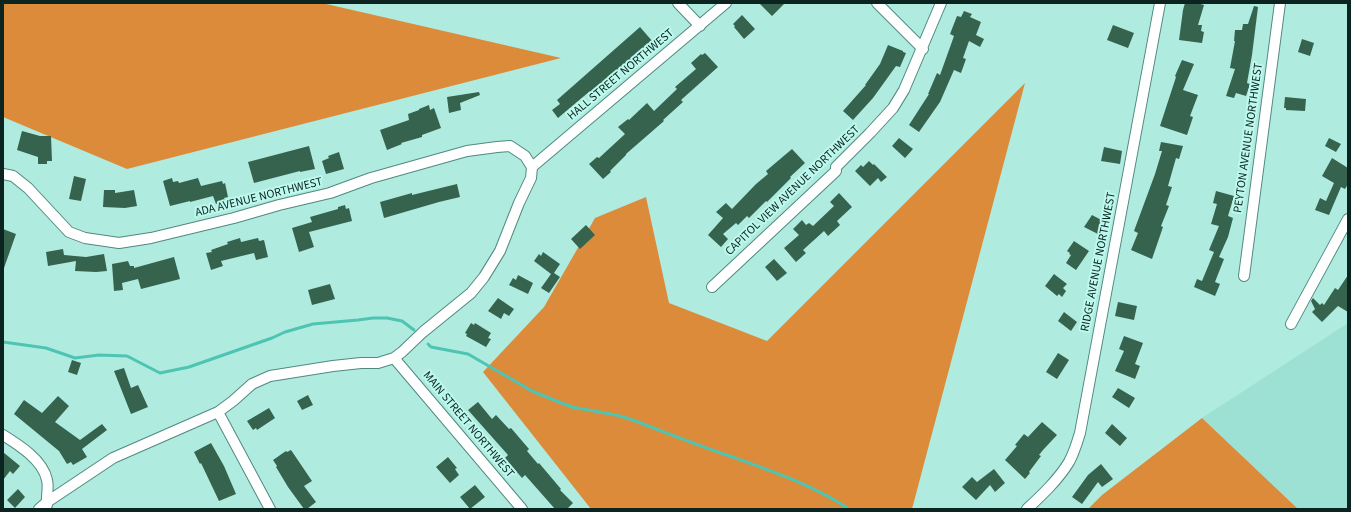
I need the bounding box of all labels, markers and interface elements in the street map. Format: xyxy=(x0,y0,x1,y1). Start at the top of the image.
street label: HALL STREET NORTHWEST xyxy=(565,26,677,124)
street label: PEYTON AVENUE NORTHWEST xyxy=(1231,62,1267,214)
street label: CAPITOL VIEW AVENUE NORTHWEST xyxy=(723,123,863,259)
street label: ADA AVENUE NORTHWEST xyxy=(194,175,324,221)
street label: RIDGE AVENUE NORTHWEST xyxy=(1078,191,1120,333)
street label: MAIN STREET NORTHWEST xyxy=(419,369,517,481)

